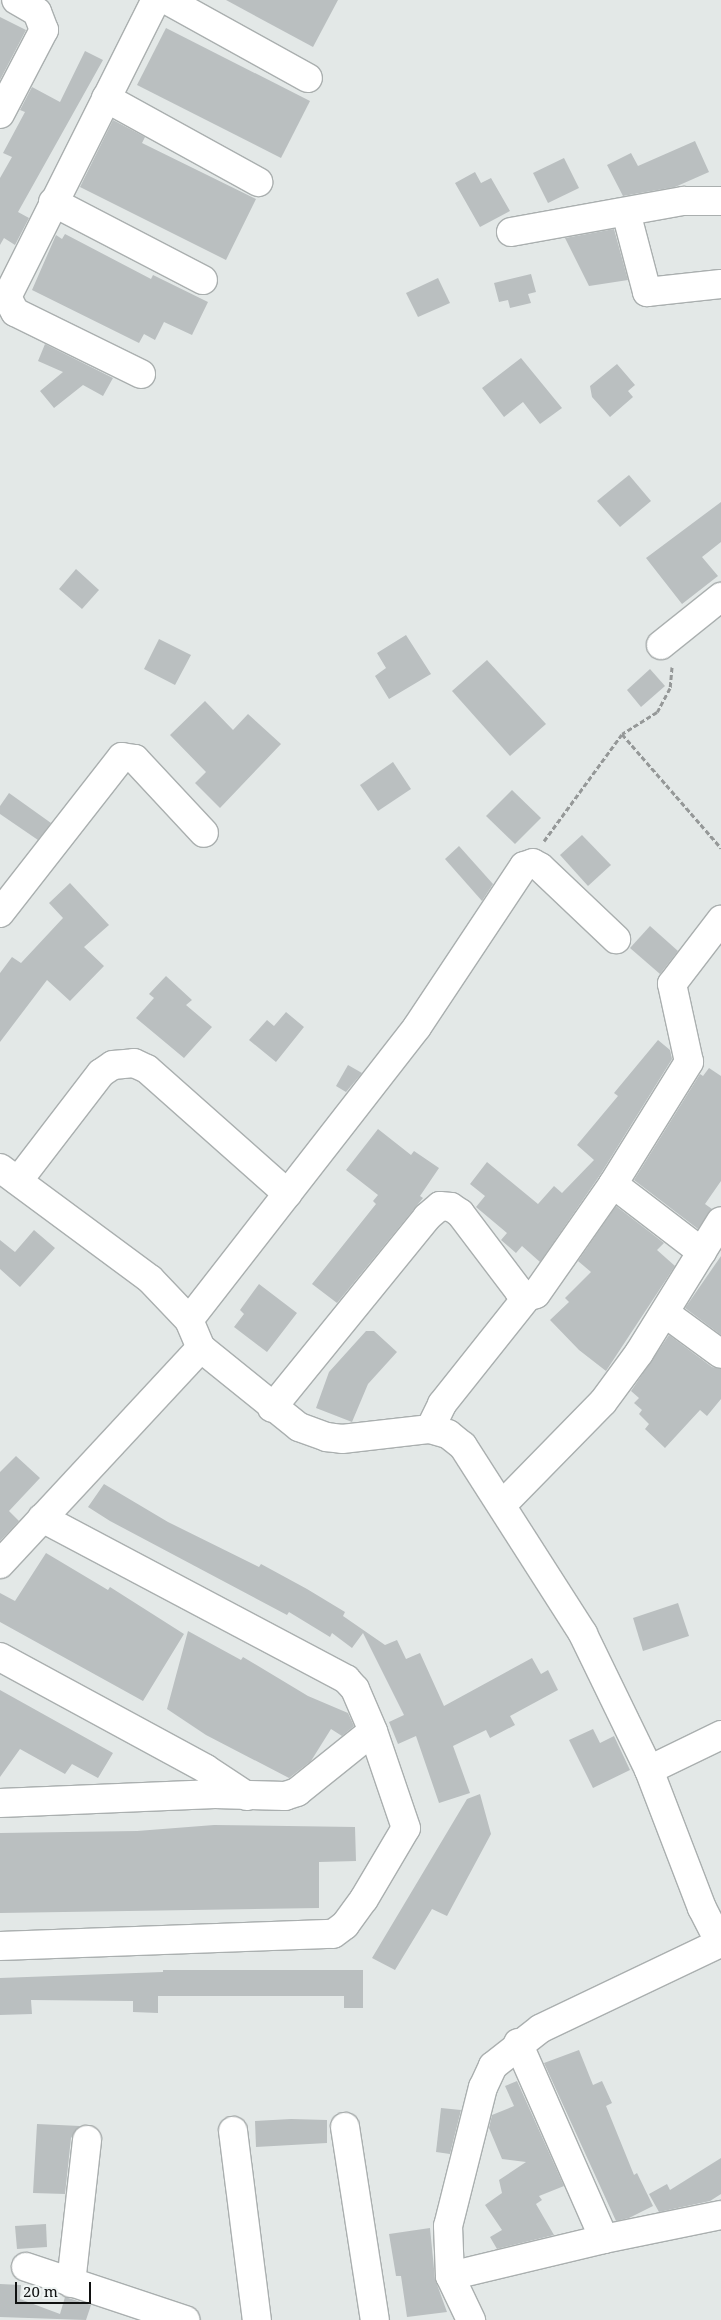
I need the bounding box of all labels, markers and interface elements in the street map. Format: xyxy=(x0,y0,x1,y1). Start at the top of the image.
scale bar xyxy=(18,2272,94,2304)
text: 20 m xyxy=(23,2281,58,2301)

